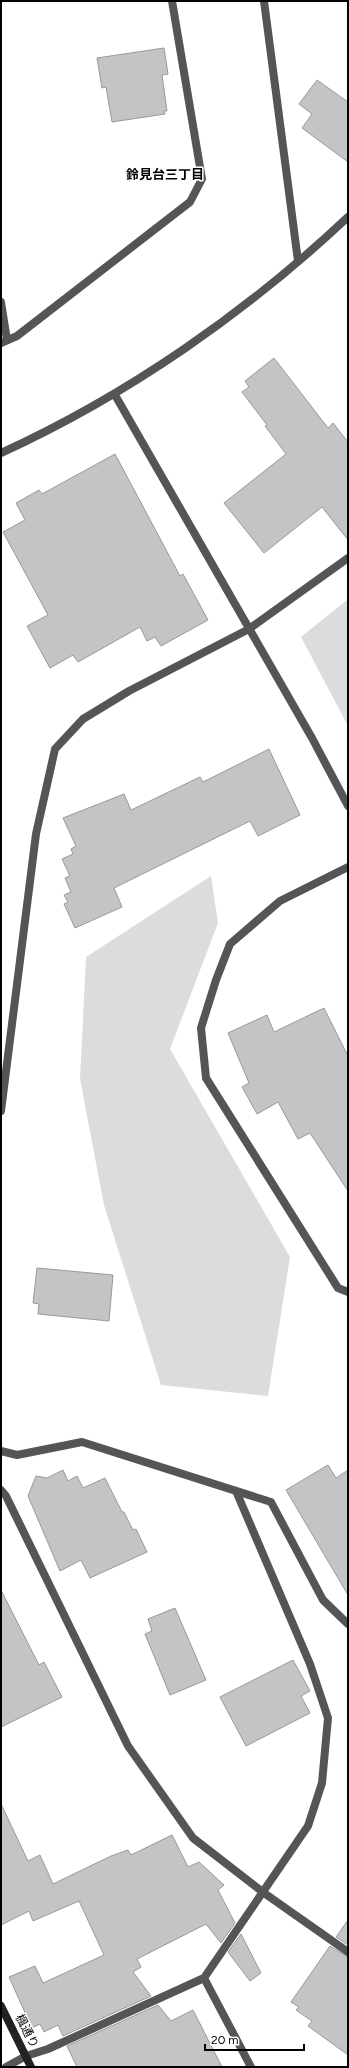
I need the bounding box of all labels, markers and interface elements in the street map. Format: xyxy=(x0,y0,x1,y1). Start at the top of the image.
district label: 鈴見台三丁目 xyxy=(126,167,204,182)
street label: 楓通り xyxy=(13,2012,41,2050)
scale bar xyxy=(205,2026,304,2052)
text: 20 m xyxy=(211,2033,239,2047)

